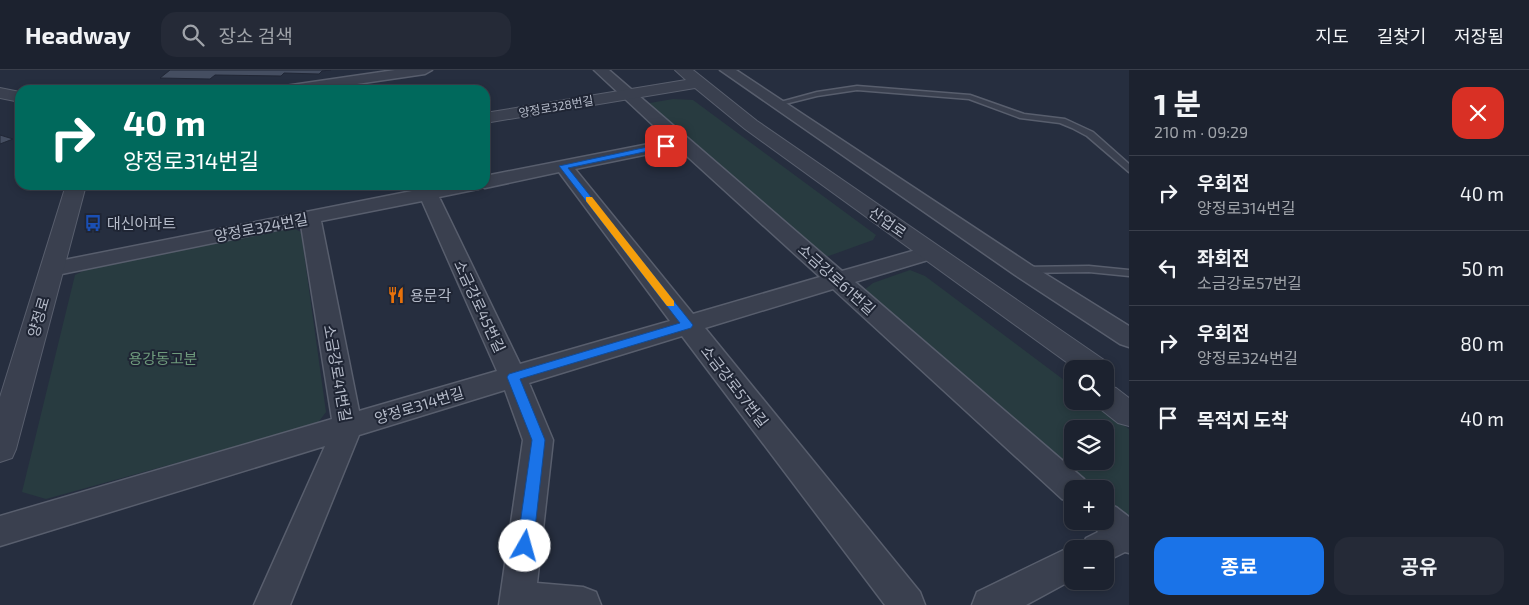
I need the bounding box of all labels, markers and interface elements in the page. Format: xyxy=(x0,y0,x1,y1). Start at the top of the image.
search box xyxy=(161,12,511,57)
text: Headway xyxy=(25,20,131,49)
icon: search xyxy=(179,21,207,49)
text: 장소 검색 xyxy=(219,24,293,47)
text: 지도 xyxy=(1316,25,1349,47)
text: 길찾기 xyxy=(1377,25,1426,47)
text: 저장됨 xyxy=(1454,25,1504,47)
text: 1 분 xyxy=(1154,85,1201,121)
button: close xyxy=(1452,87,1504,139)
street label: 양정로328번길 xyxy=(517,93,595,119)
text: 40 m xyxy=(123,101,206,143)
icon: right xyxy=(40,105,105,170)
text: 210 m · 09:29 xyxy=(1154,122,1248,141)
pin xyxy=(645,125,687,167)
icon: arrive xyxy=(652,132,680,160)
text: 양정로314번길 xyxy=(123,147,259,173)
text: 우회전 xyxy=(1197,171,1249,194)
icon: right xyxy=(1154,179,1182,207)
text: 40 m xyxy=(1460,182,1504,205)
text: 양정로314번길 xyxy=(1197,198,1296,217)
street label: 산업로 xyxy=(866,203,910,241)
street label: 양정로324번길 xyxy=(213,209,309,245)
bus stop icon: 대신아파트 xyxy=(83,213,103,233)
place label: 대신아파트 xyxy=(107,214,176,232)
street label: 소금강로61번길 xyxy=(795,240,879,318)
text: 좌회전 xyxy=(1197,246,1249,269)
icon: left xyxy=(1154,254,1182,282)
street label: 소금강로45번길 xyxy=(451,257,509,355)
text: 50 m xyxy=(1461,257,1504,280)
text: 소금강로57번길 xyxy=(1197,273,1302,292)
restaurant icon: 용문각 xyxy=(386,285,406,305)
place label: 용문각 xyxy=(410,286,452,304)
street label: 양정로 xyxy=(24,295,52,339)
text: 우회전 xyxy=(1197,321,1249,344)
street label: 소금강로41번길 xyxy=(321,323,355,423)
icon: right xyxy=(1154,329,1182,357)
text: 80 m xyxy=(1460,332,1504,355)
street label: 소금강로57번길 xyxy=(698,342,772,430)
text: 양정로324번길 xyxy=(1197,348,1298,367)
park label: 용강동고분 xyxy=(128,349,198,367)
map controls xyxy=(1064,360,1114,590)
button: search xyxy=(1064,360,1114,410)
street label: 양정로314번길 xyxy=(372,383,466,427)
icon: arrive xyxy=(1154,404,1182,432)
text: 40 m xyxy=(1460,407,1504,430)
text: 목적지 도착 xyxy=(1197,408,1289,431)
button: layers xyxy=(1064,420,1114,470)
button: + xyxy=(1064,480,1114,530)
position arrow xyxy=(498,519,550,571)
button: 종료 xyxy=(1154,537,1324,595)
button: 공유 xyxy=(1334,537,1504,595)
button: − xyxy=(1064,540,1114,590)

